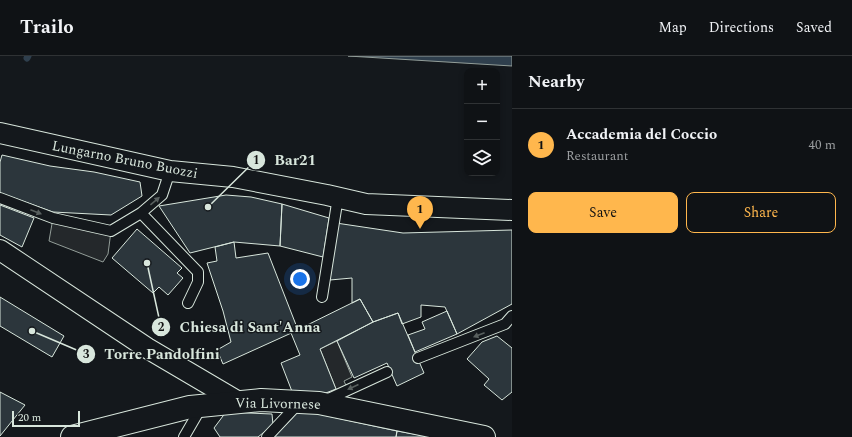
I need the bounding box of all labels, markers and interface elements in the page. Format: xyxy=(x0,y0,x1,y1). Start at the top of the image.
text: Trailo xyxy=(20,13,74,42)
text: Map xyxy=(659,17,687,38)
text: Directions xyxy=(709,17,774,38)
text: Saved xyxy=(796,17,832,38)
map controls xyxy=(464,68,500,176)
button: + xyxy=(464,68,500,104)
text: Nearby xyxy=(528,69,584,95)
button: − xyxy=(464,104,500,140)
text: Accademia del Coccio xyxy=(566,123,717,146)
street label: Lungarno Bruno Buozzi xyxy=(50,135,200,184)
text: 1 xyxy=(537,135,545,155)
text: 40 m xyxy=(809,135,836,155)
button: layers xyxy=(464,140,500,176)
text: Restaurant xyxy=(566,146,628,166)
callout: Bar21 xyxy=(246,147,324,174)
text: Bar21 xyxy=(274,149,316,172)
text: 1 xyxy=(253,151,259,170)
button: Save xyxy=(528,192,678,233)
button: Share xyxy=(686,192,836,233)
pin: 1 xyxy=(407,196,433,229)
one-way arrow xyxy=(149,197,160,206)
one-way arrow xyxy=(31,210,43,216)
your location xyxy=(290,269,310,289)
callout: Chiesa di Sant'Anna xyxy=(151,313,328,340)
text: Chiesa di Sant'Anna xyxy=(180,316,321,339)
text: 2 xyxy=(158,318,165,337)
one-way arrow xyxy=(472,332,484,338)
callout: Torre Pandolfini xyxy=(76,340,227,367)
text: Torre Pandolfini xyxy=(104,343,220,366)
text: 3 xyxy=(83,345,90,364)
one-way arrow xyxy=(348,384,359,390)
street label: Via Livornese xyxy=(235,392,321,415)
scale bar xyxy=(12,409,80,428)
text: 20 m xyxy=(18,409,41,426)

